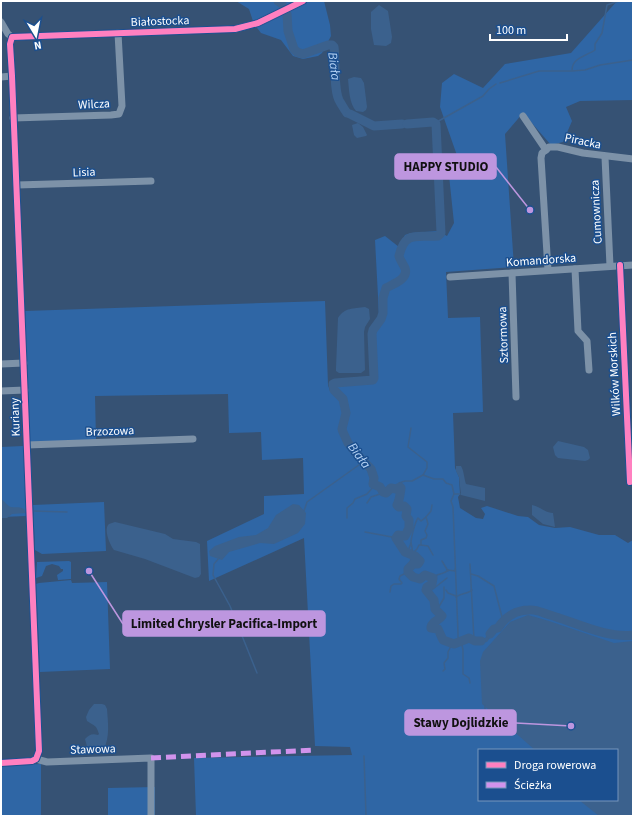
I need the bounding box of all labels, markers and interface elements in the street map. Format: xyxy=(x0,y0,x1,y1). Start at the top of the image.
street label: Białostocka xyxy=(130,12,190,31)
north arrow xyxy=(16,16,56,56)
scale bar xyxy=(490,16,567,42)
text: 100 m xyxy=(496,22,526,39)
text: N xyxy=(33,37,43,53)
water label: Biała xyxy=(323,51,345,81)
street label: Wilcza xyxy=(78,95,110,114)
street label: Piracka xyxy=(563,129,603,154)
callout: HAPPY STUDIO xyxy=(395,154,496,179)
text: HAPPY STUDIO xyxy=(404,158,489,176)
street label: Lisia xyxy=(72,164,96,181)
street label: Cumownicza xyxy=(586,179,607,244)
street label: Komandorska xyxy=(505,250,577,271)
street label: Sztormowa xyxy=(494,306,513,364)
street label: Wilków Morskich xyxy=(604,332,625,416)
street label: Kuriany xyxy=(6,397,25,437)
street label: Brzozowa xyxy=(85,422,135,441)
water label: Biała xyxy=(344,439,375,472)
callout: Limited Chrysler Pacifica-Import xyxy=(123,611,325,636)
text: Limited Chrysler Pacifica-Import xyxy=(131,615,317,633)
callout: Stawy Dojlidzkie xyxy=(405,710,516,735)
text: Stawy Dojlidzkie xyxy=(413,714,509,732)
street label: Stawowa xyxy=(70,740,116,759)
legend xyxy=(478,749,618,801)
text: Droga rowerowa xyxy=(514,757,596,774)
text: Ścieżka xyxy=(514,777,552,794)

